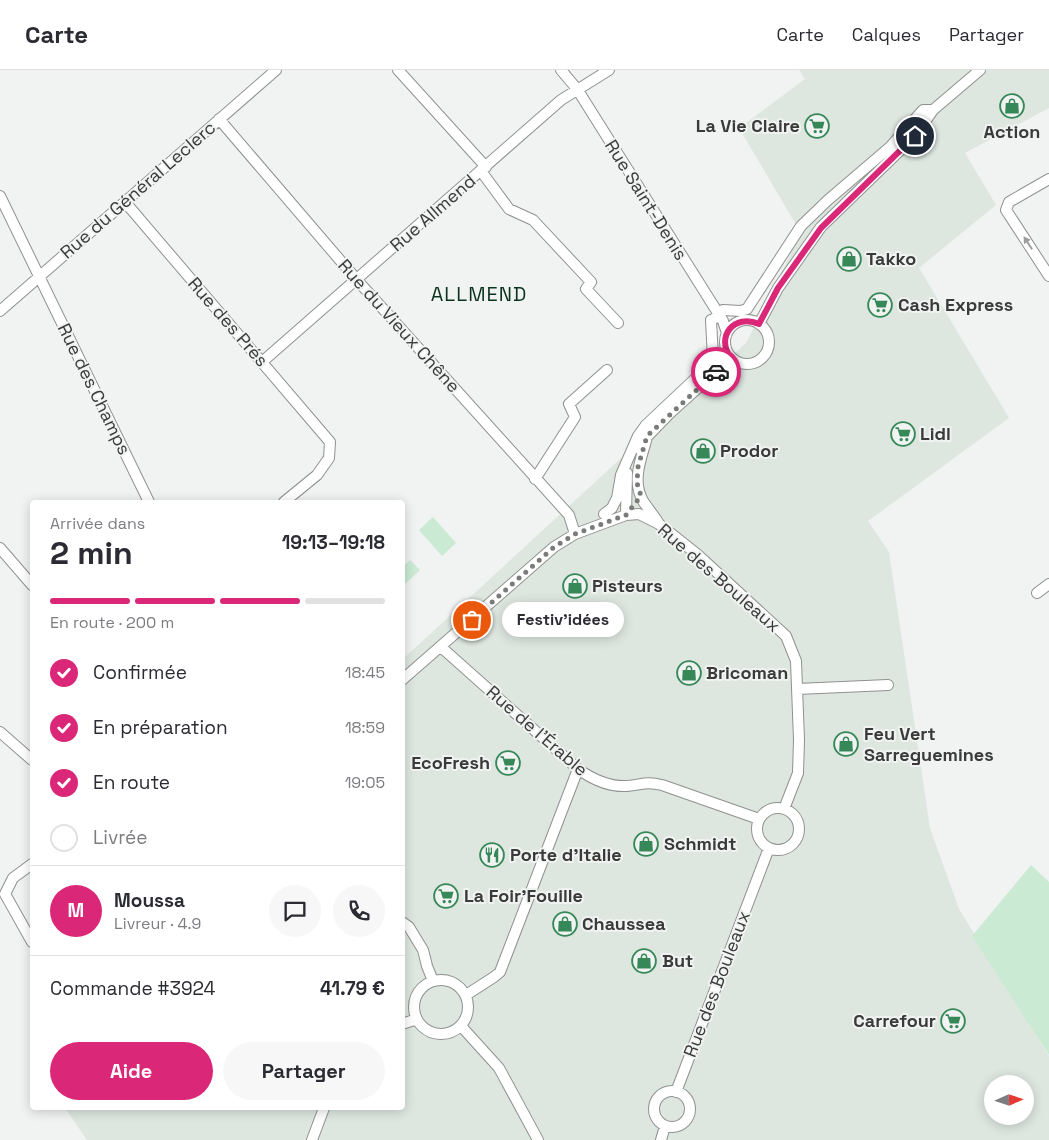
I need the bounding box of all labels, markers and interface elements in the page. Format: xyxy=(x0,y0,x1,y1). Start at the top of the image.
text: Carte xyxy=(25,19,88,50)
text: Carte xyxy=(777,23,824,46)
text: Calques xyxy=(852,23,921,46)
text: Partager xyxy=(949,23,1024,46)
shop icon: Action xyxy=(999,93,1025,119)
supermarket icon: La Vie Claire xyxy=(804,113,830,139)
place label: La Vie Claire xyxy=(696,114,800,137)
pin xyxy=(894,115,936,157)
street label: Rue du Général Leclerc xyxy=(55,116,220,263)
place label: Action xyxy=(984,120,1040,143)
icon: home xyxy=(901,122,929,150)
street label: Rue Saint-Denis xyxy=(600,135,693,264)
street label: Rue Allmend xyxy=(385,169,480,256)
one-way arrow xyxy=(1023,236,1032,250)
shop icon: Takko xyxy=(836,246,862,272)
place label: Takko xyxy=(866,247,916,270)
street label: Rue du Vieux Chêne xyxy=(333,254,465,397)
street label: Rue des Prés xyxy=(183,272,274,371)
district label: ALLMEND xyxy=(431,281,527,307)
supermarket icon: Cash Express xyxy=(867,292,893,318)
place label: Cash Express xyxy=(898,293,1013,316)
street label: Rue des Champs xyxy=(53,319,136,458)
courier xyxy=(691,347,741,397)
icon: car xyxy=(702,358,730,386)
supermarket icon: Lidl xyxy=(890,421,916,447)
place label: Lidl xyxy=(920,422,951,445)
shop icon: Prodor xyxy=(690,438,716,464)
place label: Prodor xyxy=(720,439,778,462)
text: Arrivée dans xyxy=(50,513,145,534)
street label: Rue des Bouleaux xyxy=(653,518,785,637)
text: 19:13–19:18 xyxy=(282,530,385,555)
text: 2 min xyxy=(50,533,133,573)
shop icon: Pisteurs xyxy=(562,573,588,599)
place label: Pisteurs xyxy=(592,574,663,597)
pin xyxy=(451,599,493,641)
callout: Festiv'idées xyxy=(502,602,624,638)
icon: bag xyxy=(458,606,486,634)
text: Festiv'idées xyxy=(517,609,609,630)
text: En route · 200 m xyxy=(50,612,174,633)
icon: check xyxy=(50,659,78,687)
text: Confirmée xyxy=(93,660,187,685)
shop icon: Bricoman xyxy=(676,660,702,686)
place label: Bricoman xyxy=(706,661,788,684)
text: 18:45 xyxy=(345,662,385,683)
street label: Rue de l'Érable xyxy=(482,680,593,781)
icon: check xyxy=(50,714,78,742)
text: En préparation xyxy=(93,715,228,740)
text: 18:59 xyxy=(345,717,385,738)
place label: Feu Vert Sarreguemines xyxy=(864,722,994,766)
shop icon: Feu Vert Sarreguemines xyxy=(833,731,859,757)
supermarket icon: EcoFresh xyxy=(495,750,521,776)
place label: EcoFresh xyxy=(411,751,490,774)
icon: check xyxy=(50,769,78,797)
text: En route xyxy=(93,770,170,795)
text: 19:05 xyxy=(345,772,385,793)
text: Livrée xyxy=(93,825,148,850)
shop icon: Schmidt xyxy=(633,831,659,857)
place label: Schmidt xyxy=(664,832,736,855)
restaurant icon: Porte d'Italie xyxy=(479,842,505,868)
place label: Porte d'Italie xyxy=(510,843,622,866)
supermarket icon: La Foir'Fouille xyxy=(433,883,459,909)
place label: La Foir'Fouille xyxy=(464,884,583,907)
button: chat xyxy=(269,885,321,937)
button: phone xyxy=(333,885,385,937)
text: Moussa xyxy=(114,888,185,913)
text: M xyxy=(68,898,84,923)
street label: Rue des Bouleaux xyxy=(678,907,755,1060)
shop icon: Chaussea xyxy=(552,911,578,937)
place label: Chaussea xyxy=(582,912,666,935)
text: Livreur · 4.9 xyxy=(114,913,201,934)
shop icon: But xyxy=(631,948,657,974)
place label: But xyxy=(662,949,693,972)
text: Commande #3924 xyxy=(50,976,215,1001)
text: 41.79 € xyxy=(320,976,385,1001)
supermarket icon: Carrefour xyxy=(940,1008,966,1034)
place label: Carrefour xyxy=(853,1009,936,1032)
button: Aide xyxy=(50,1042,213,1100)
button: Partager xyxy=(223,1042,385,1100)
north arrow xyxy=(984,1075,1034,1125)
map controls xyxy=(984,1075,1034,1125)

